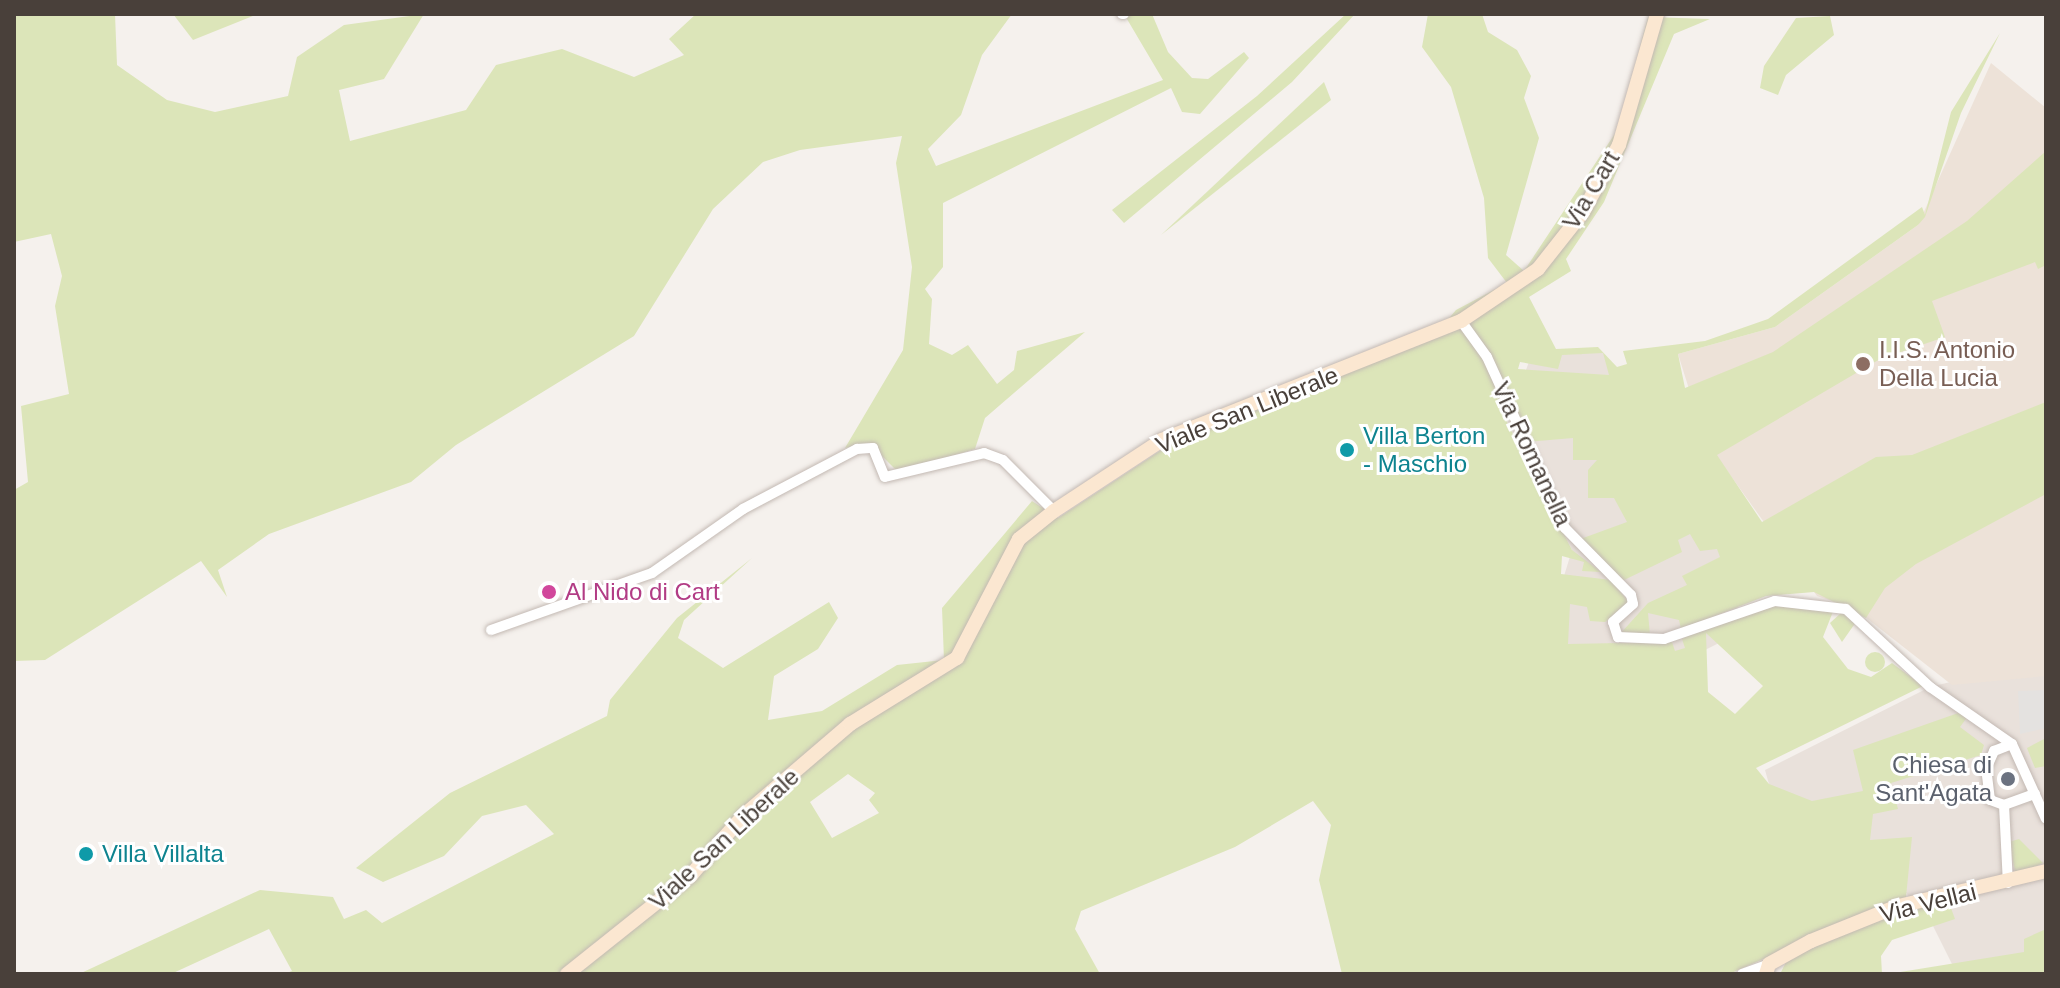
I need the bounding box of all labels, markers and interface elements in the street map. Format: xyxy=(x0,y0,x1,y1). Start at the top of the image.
street label: Via Cart xyxy=(1556,146,1626,234)
place label: I.I.S. Antonio Della Lucia xyxy=(1879,336,2016,392)
marker: I.I.S. Antonio Della Lucia xyxy=(1854,355,1872,373)
street label: Viale San Liberale xyxy=(1151,360,1343,460)
street label: Via Romanella xyxy=(1486,377,1578,531)
place label: Villa Berton - Maschio xyxy=(1363,422,1485,478)
marker: Villa Berton - Maschio xyxy=(1338,441,1356,459)
place label: Al Nido di Cart xyxy=(565,578,720,606)
marker: Al Nido di Cart xyxy=(540,583,558,601)
place label: Chiesa di Sant'Agata xyxy=(1875,751,1992,807)
street label: Viale San Liberale xyxy=(643,762,805,916)
marker: Chiesa di Sant'Agata xyxy=(1999,770,2017,788)
place label: Villa Villalta xyxy=(102,840,224,868)
marker: Villa Villalta xyxy=(77,845,95,863)
street label: Via Vellai xyxy=(1877,877,1979,929)

